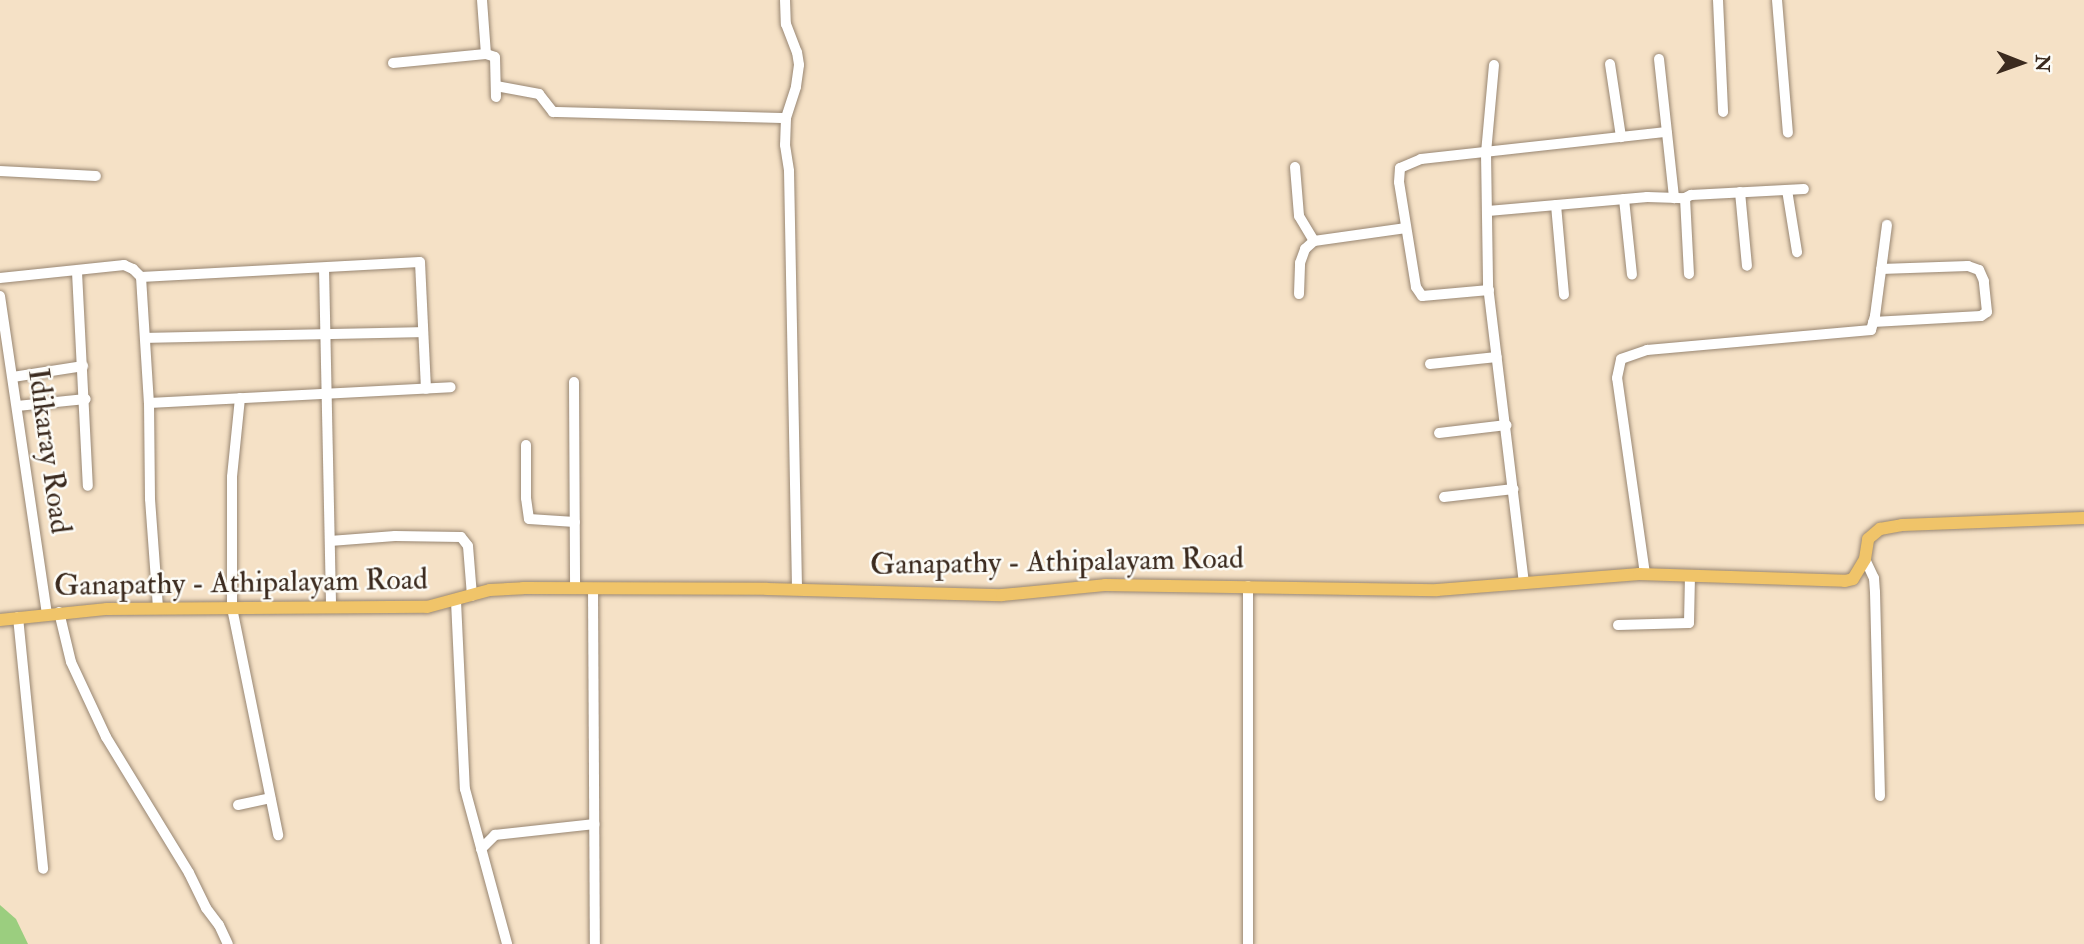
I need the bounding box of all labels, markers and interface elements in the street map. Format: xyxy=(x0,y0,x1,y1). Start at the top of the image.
north arrow xyxy=(1986,28,2056,98)
text: N xyxy=(2030,55,2054,72)
street label: Idikaray Road xyxy=(20,366,78,536)
street label: Ganapathy - Athipalayam Road xyxy=(870,541,1244,583)
street label: Ganapathy - Athipalayam Road xyxy=(54,562,428,604)

